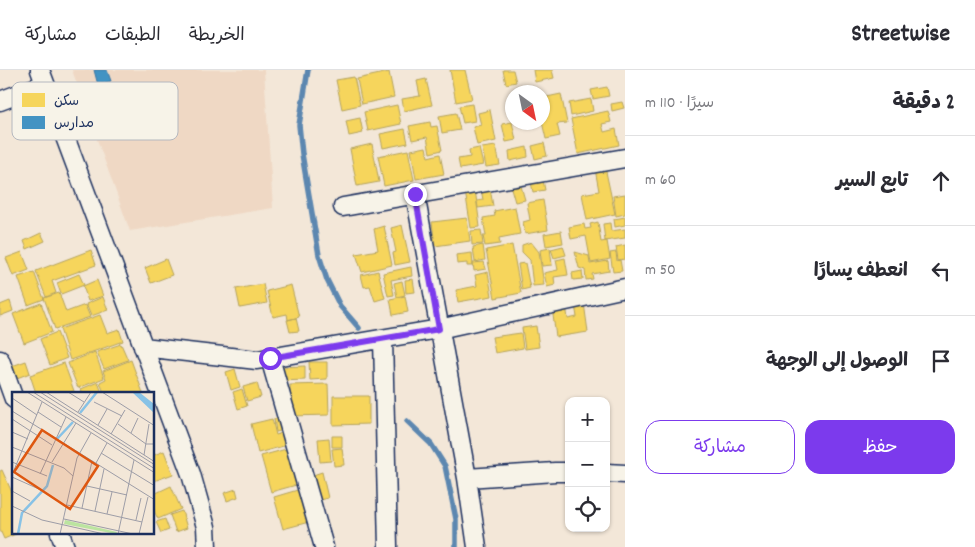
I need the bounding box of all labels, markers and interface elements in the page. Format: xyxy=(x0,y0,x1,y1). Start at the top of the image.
text: Streetwise xyxy=(851,18,950,52)
text: مشاركة xyxy=(25,24,77,49)
text: الطبقات xyxy=(105,24,161,49)
text: الخريطة xyxy=(189,24,245,49)
legend xyxy=(12,82,178,140)
north arrow xyxy=(505,85,550,130)
text: 2 دقيقة xyxy=(893,89,955,119)
text: سكن xyxy=(54,92,79,112)
text: سيرًا · 110 m xyxy=(645,92,714,115)
text: مدارس xyxy=(54,114,94,134)
icon: ahead xyxy=(927,167,955,195)
text: 60 m xyxy=(645,169,676,192)
text: تابع السير xyxy=(836,169,908,196)
route end xyxy=(404,183,427,206)
icon: left xyxy=(927,257,955,285)
text: 50 m xyxy=(645,259,676,282)
text: انعطف يسارًا xyxy=(814,259,908,286)
route start xyxy=(259,347,282,370)
icon: arrive xyxy=(927,347,955,375)
text: الوصول إلى الوجهة xyxy=(766,349,908,376)
inset map xyxy=(12,392,155,534)
map controls xyxy=(565,397,610,532)
button: + xyxy=(565,397,610,442)
button: مشاركة xyxy=(645,420,795,474)
button: حفظ xyxy=(805,420,955,474)
button: − xyxy=(565,442,610,487)
button: locate xyxy=(565,487,610,532)

